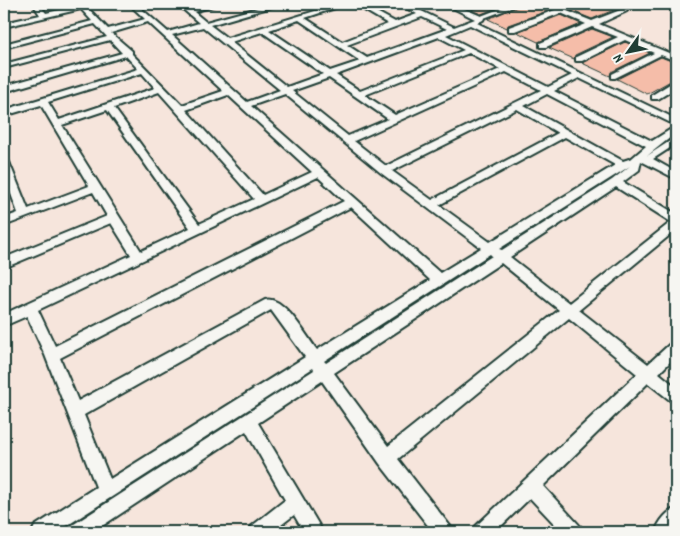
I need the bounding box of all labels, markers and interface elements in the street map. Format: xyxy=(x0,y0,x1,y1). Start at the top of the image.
north arrow xyxy=(602,28,652,78)
text: N xyxy=(608,50,629,66)

